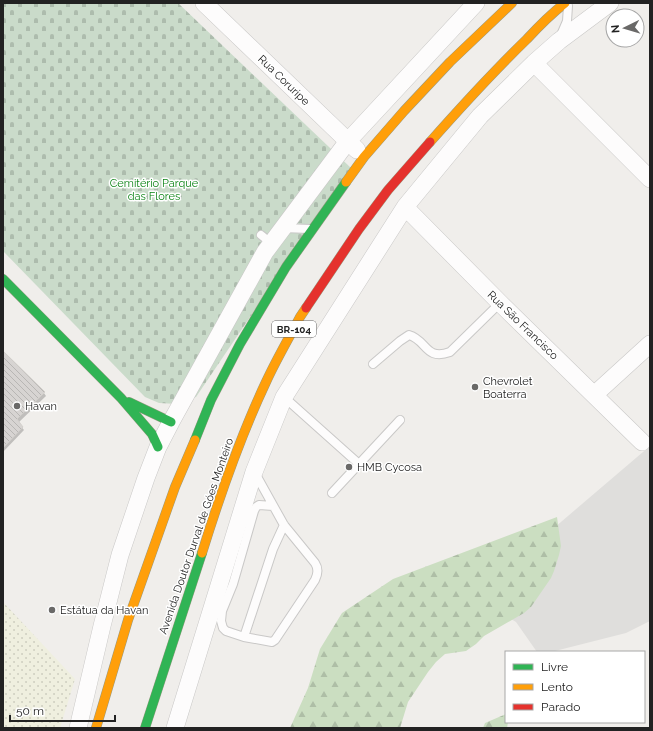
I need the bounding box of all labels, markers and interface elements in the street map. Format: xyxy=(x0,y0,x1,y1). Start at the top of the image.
north arrow xyxy=(605,8,645,48)
text: N xyxy=(609,24,622,34)
street label: Rua Coruripe xyxy=(255,53,312,108)
park label: Cemitério Parque das Flores xyxy=(110,177,199,203)
street label: Rua São Francisco xyxy=(485,288,561,363)
road number: BR-104 xyxy=(272,321,316,337)
place label: Chevrolet Boaterra xyxy=(483,375,533,401)
marker: Chevrolet Boaterra xyxy=(470,382,480,392)
place label: Havan xyxy=(25,400,57,413)
marker: Havan xyxy=(12,401,22,411)
street label: Avenida Doutor Durval de Góes Monteiro xyxy=(157,436,236,636)
place label: HMB Cycosa xyxy=(357,461,422,474)
marker: HMB Cycosa xyxy=(344,462,354,472)
place label: Estátua da Havan xyxy=(60,604,148,617)
marker: Estátua da Havan xyxy=(47,605,57,615)
legend xyxy=(505,651,645,723)
text: Livre xyxy=(541,660,568,674)
text: Lento xyxy=(541,680,573,694)
scale bar xyxy=(10,697,115,723)
text: Parado xyxy=(541,700,580,714)
text: 50 m xyxy=(16,704,44,718)

